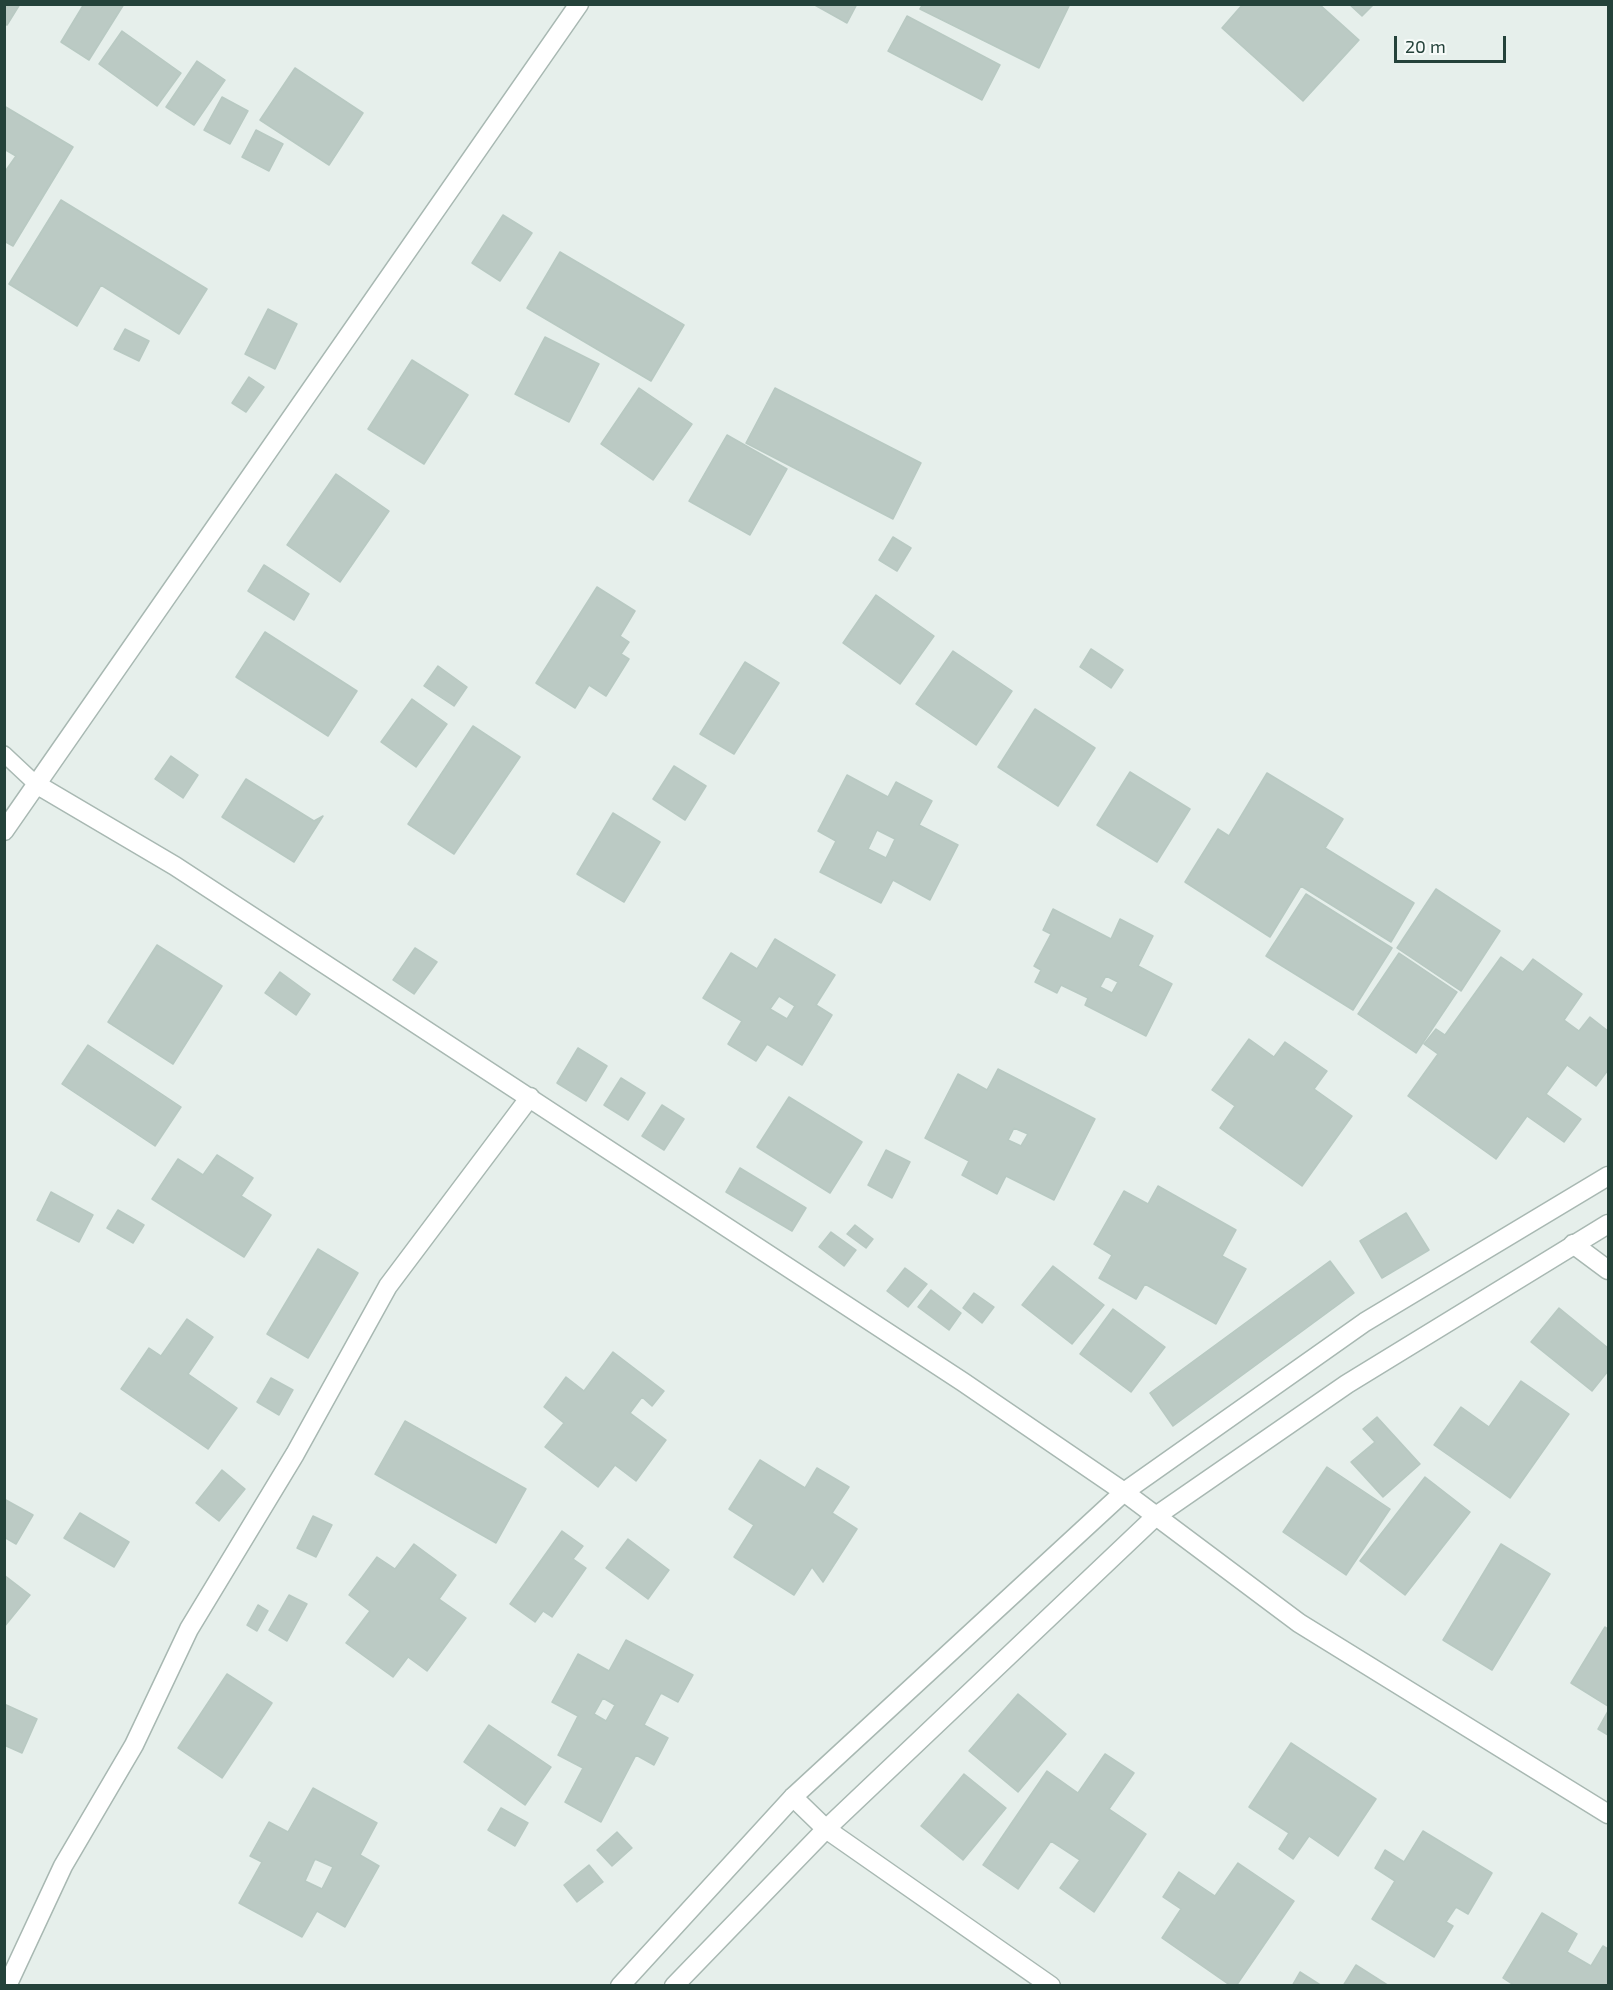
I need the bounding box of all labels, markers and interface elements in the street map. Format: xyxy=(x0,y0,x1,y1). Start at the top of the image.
scale bar xyxy=(1397,24,1510,62)
text: 20 m xyxy=(1405,35,1446,57)

